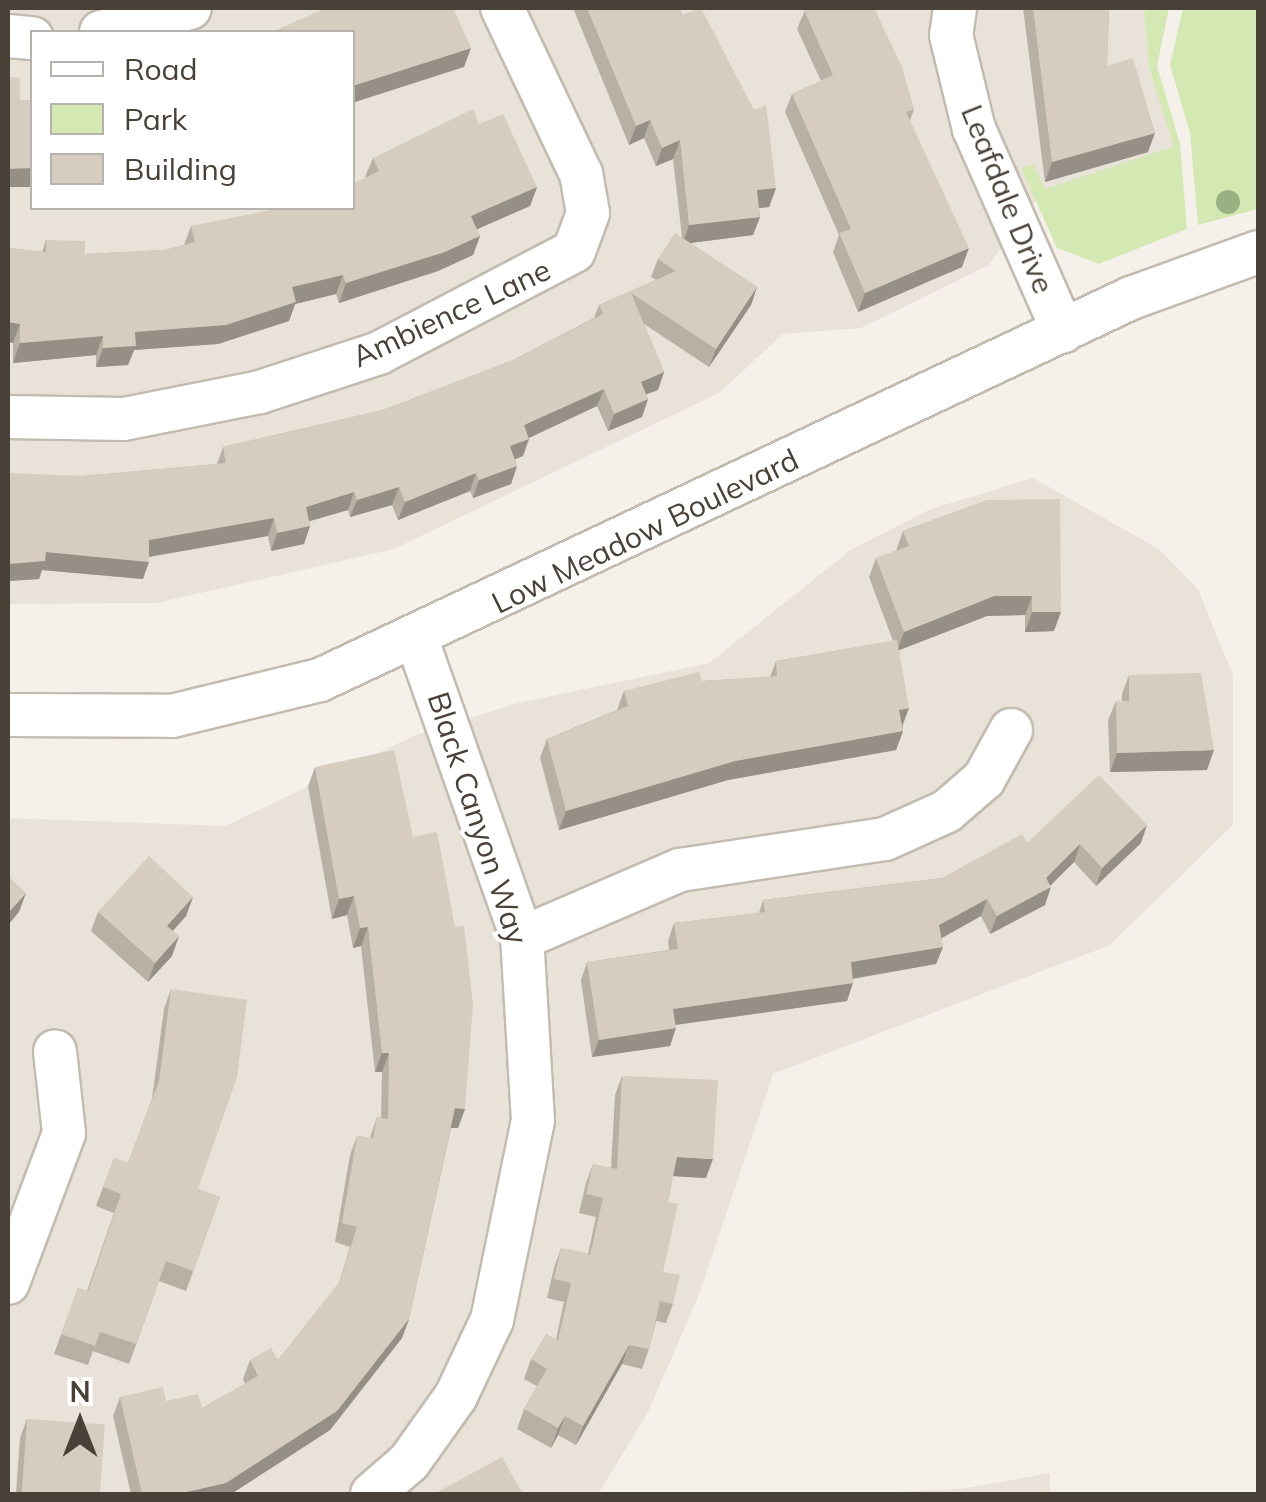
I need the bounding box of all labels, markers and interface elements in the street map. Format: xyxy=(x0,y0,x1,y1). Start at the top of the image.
legend xyxy=(30,30,355,210)
text: Road xyxy=(124,50,198,88)
text: Park xyxy=(124,100,187,138)
street label: Leafdale Drive xyxy=(954,100,1062,298)
text: Building xyxy=(124,150,237,188)
street label: Ambience Lane xyxy=(346,251,556,375)
street label: Low Meadow Boulevard xyxy=(486,441,804,621)
street label: Black Canyon Way xyxy=(420,687,536,949)
north arrow xyxy=(30,1372,130,1472)
text: N xyxy=(69,1374,91,1409)

